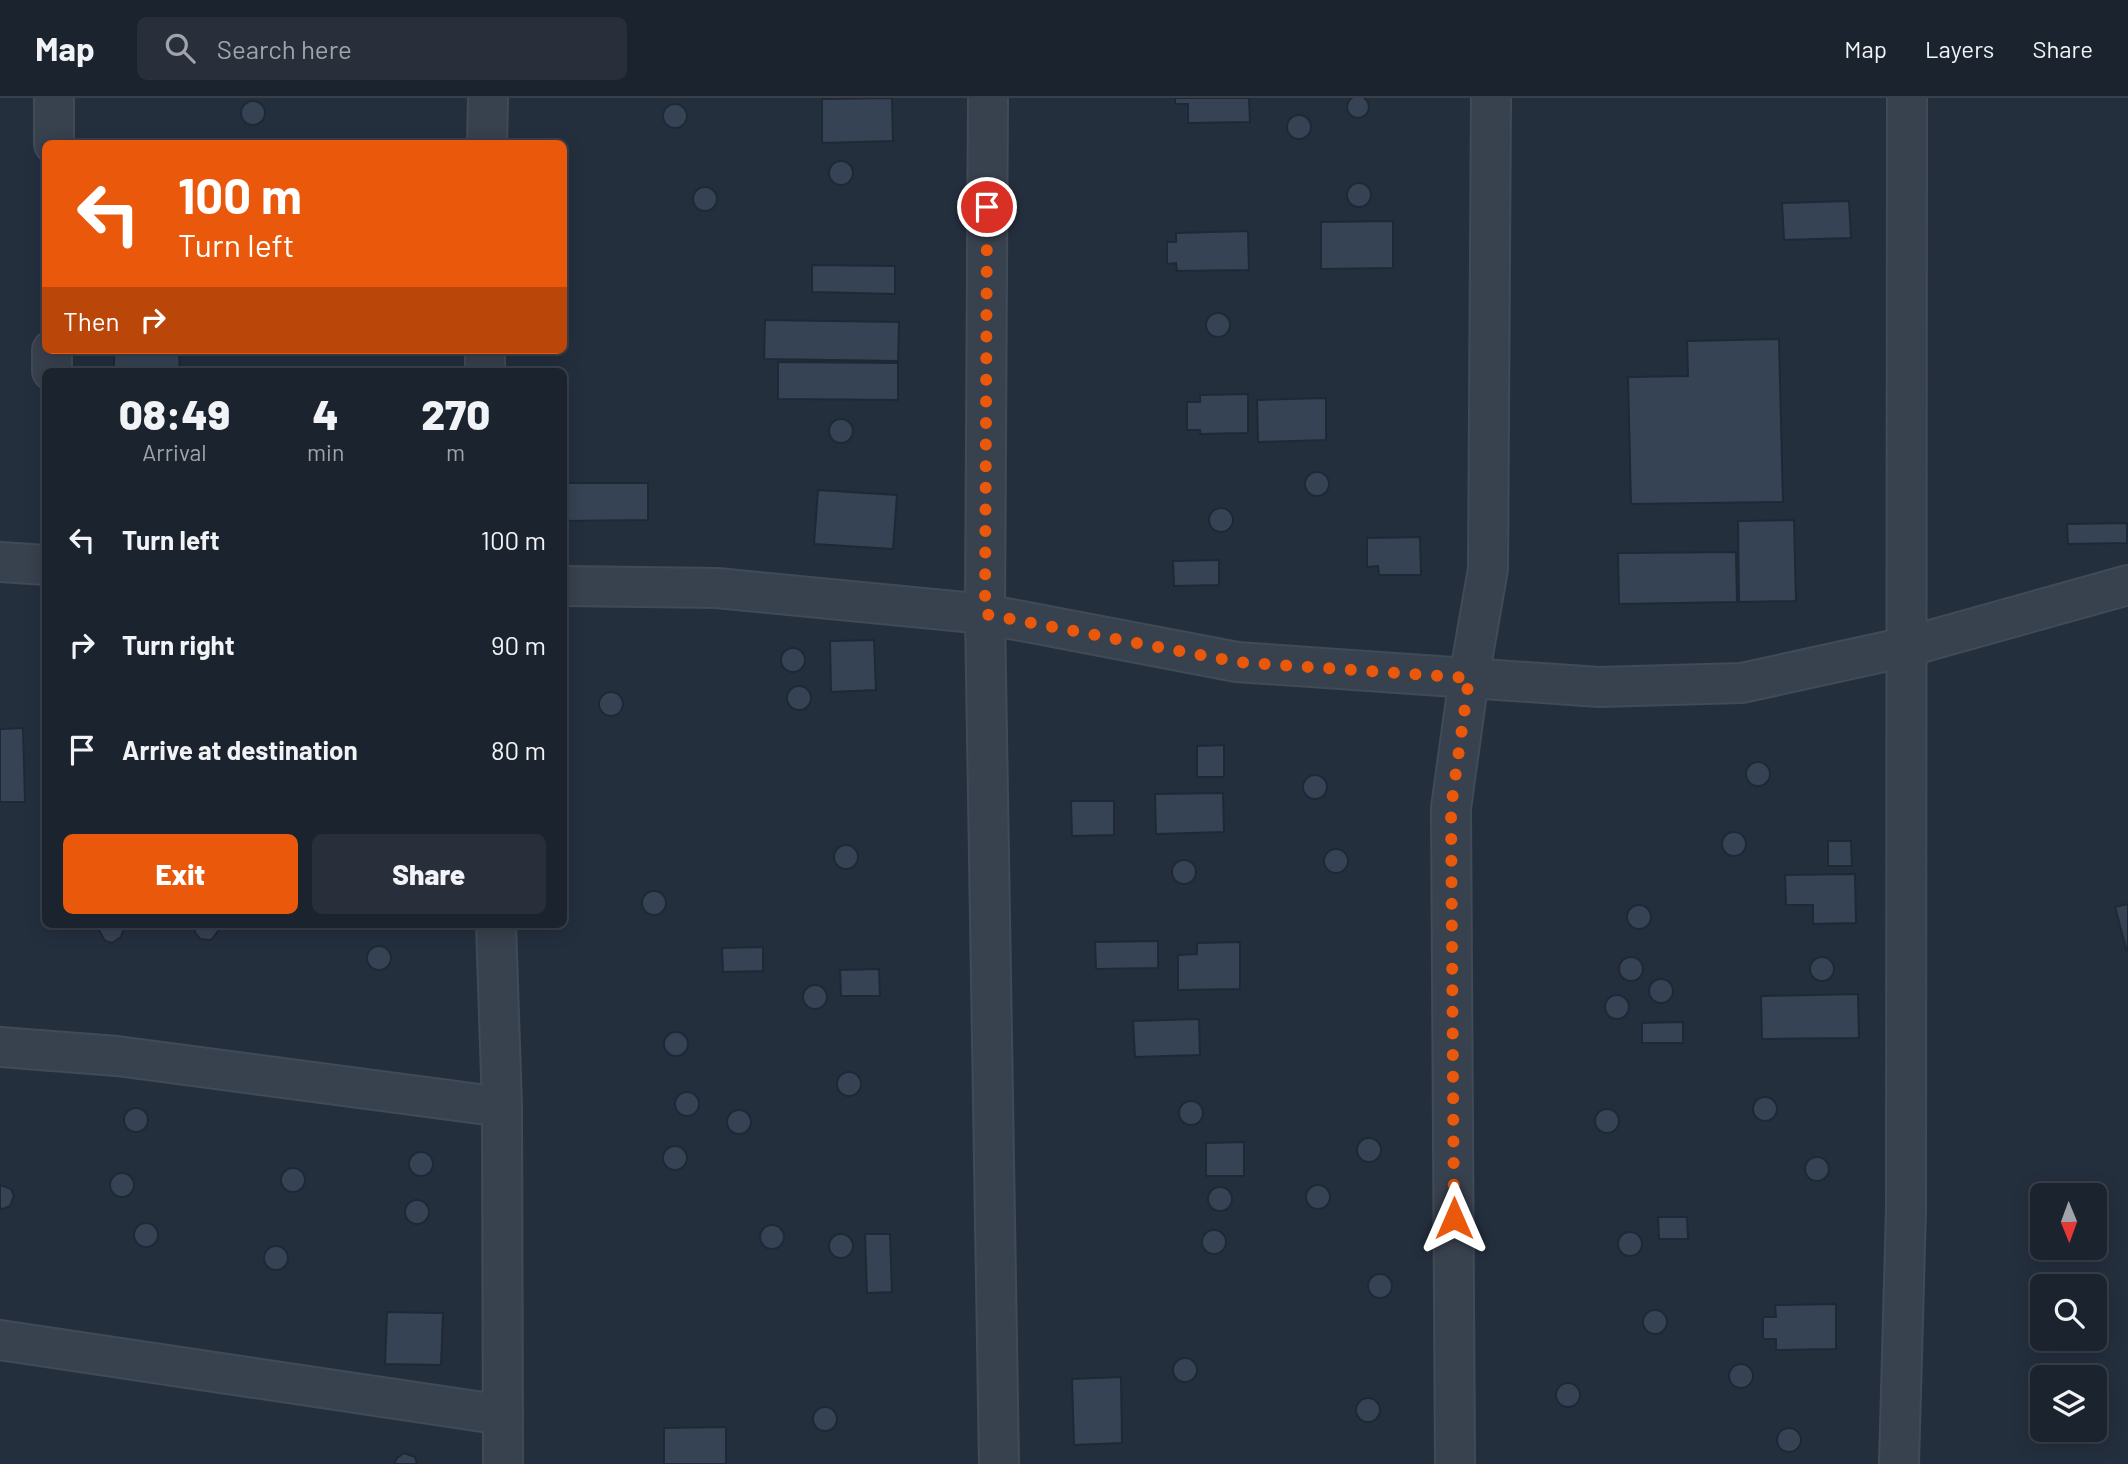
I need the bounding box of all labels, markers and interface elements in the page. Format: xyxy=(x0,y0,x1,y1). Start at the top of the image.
search box xyxy=(137,17,627,80)
text: Map xyxy=(35,28,95,68)
icon: search xyxy=(161,29,199,67)
text: Search here xyxy=(217,33,352,64)
text: Map xyxy=(1844,34,1887,63)
text: Layers xyxy=(1925,34,1994,63)
text: Share xyxy=(2032,34,2093,63)
text: 100 m xyxy=(178,165,302,224)
icon: left xyxy=(63,168,154,259)
pin xyxy=(957,177,1017,237)
icon: arrive xyxy=(968,188,1006,226)
text: Turn left xyxy=(178,225,295,263)
icon: right xyxy=(134,301,172,339)
text: Then xyxy=(63,305,120,336)
text: 08:49 xyxy=(119,388,230,438)
text: 4 xyxy=(313,388,339,438)
text: 270 xyxy=(421,388,490,438)
text: Arrival xyxy=(142,438,207,466)
text: min xyxy=(307,438,344,466)
text: m xyxy=(446,438,465,466)
icon: left xyxy=(63,521,101,559)
text: Turn left xyxy=(122,524,220,555)
text: 100 m xyxy=(481,524,546,555)
icon: right xyxy=(63,626,101,664)
text: Turn right xyxy=(122,629,235,660)
text: 90 m xyxy=(491,629,546,660)
icon: arrive xyxy=(63,731,101,769)
text: Arrive at destination xyxy=(122,734,358,765)
text: 80 m xyxy=(491,734,546,765)
button: Exit xyxy=(63,834,298,914)
button: Share xyxy=(312,834,546,914)
position arrow xyxy=(1417,1181,1491,1255)
north arrow xyxy=(2030,1183,2107,1260)
map controls xyxy=(2030,1183,2107,1442)
button: search xyxy=(2030,1274,2107,1351)
button: layers xyxy=(2030,1365,2107,1442)

